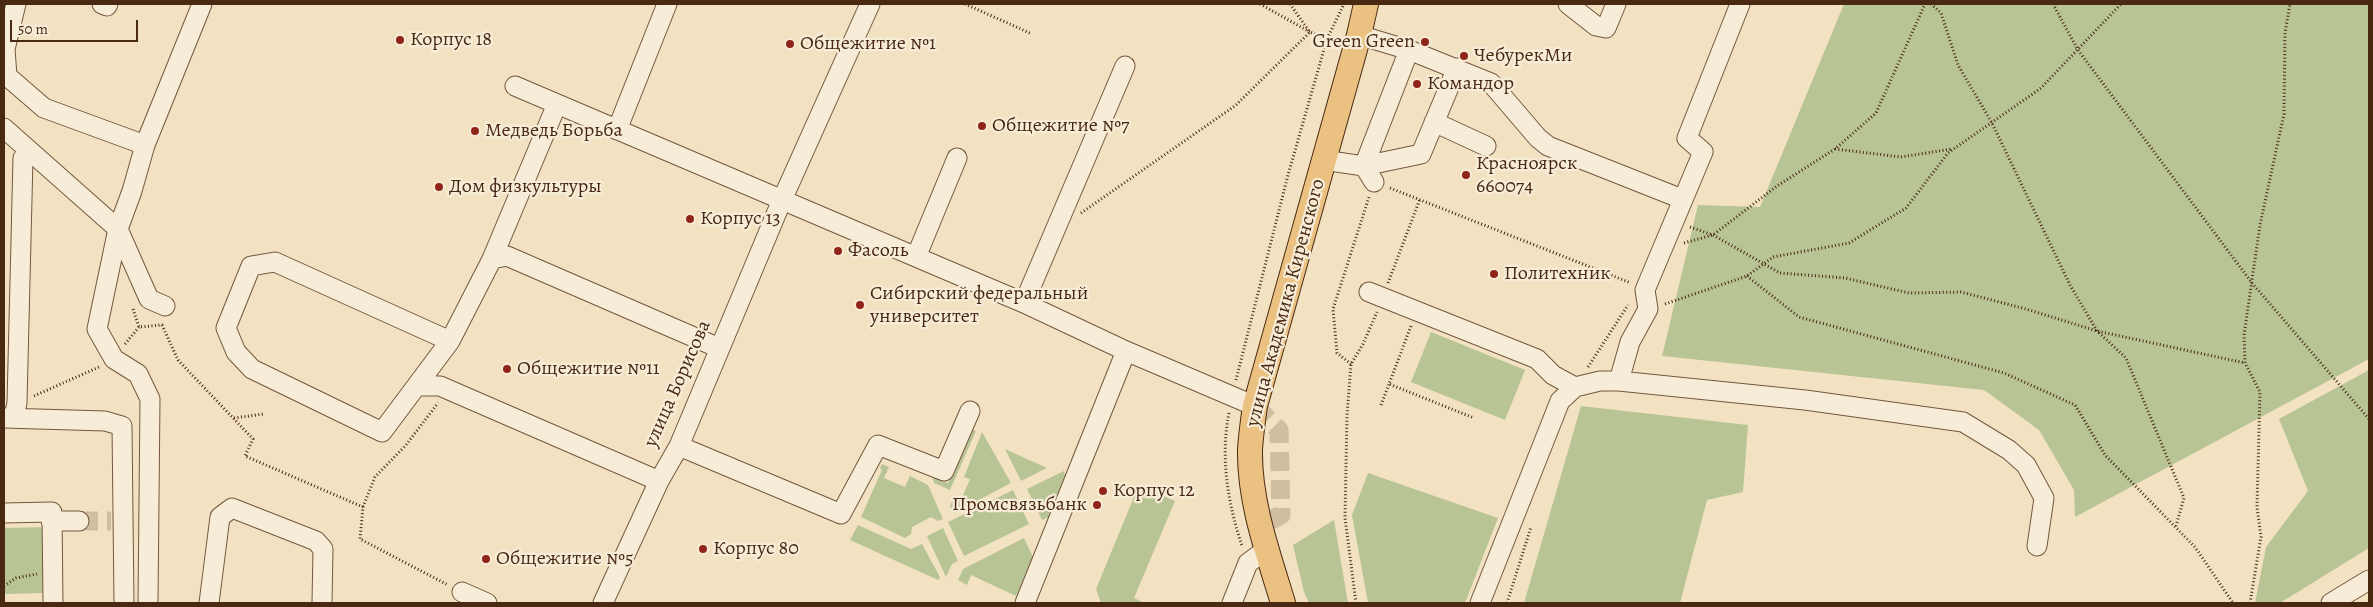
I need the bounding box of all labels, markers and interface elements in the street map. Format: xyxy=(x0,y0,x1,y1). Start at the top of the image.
scale bar xyxy=(12,10,140,42)
text: 50 m xyxy=(18,19,48,39)
place label: Корпус 18 xyxy=(410,28,492,52)
place label: Green Green xyxy=(1312,30,1415,54)
place label: Общежитие №1 xyxy=(800,32,936,56)
marker: Корпус 18 xyxy=(394,34,406,46)
marker: Green Green xyxy=(1419,36,1431,48)
marker: Общежитие №1 xyxy=(784,38,796,50)
place label: ЧебурекМи xyxy=(1474,44,1572,68)
marker: ЧебурекМи xyxy=(1458,50,1470,62)
place label: Командор xyxy=(1427,72,1514,96)
marker: Командор xyxy=(1411,78,1423,90)
place label: Общежитие №7 xyxy=(992,114,1129,138)
place label: Медведь Борьба xyxy=(485,119,623,143)
marker: Общежитие №7 xyxy=(976,120,988,132)
marker: Медведь Борьба xyxy=(469,125,481,137)
place label: Красноярск 660074 xyxy=(1476,152,1577,199)
marker: Красноярск 660074 xyxy=(1460,169,1472,181)
place label: Дом физкультуры xyxy=(449,175,602,199)
street label: улица Академика Киренского xyxy=(1241,176,1331,430)
marker: Дом физкультуры xyxy=(433,181,445,193)
place label: Корпус 13 xyxy=(700,207,781,231)
marker: Корпус 13 xyxy=(684,213,696,225)
place label: Фасоль xyxy=(848,239,908,263)
marker: Фасоль xyxy=(832,245,844,257)
place label: Политехник xyxy=(1504,262,1611,286)
marker: Политехник xyxy=(1488,268,1500,280)
place label: Сибирский федеральный университет xyxy=(870,282,1088,329)
marker: Сибирский федеральный университет xyxy=(854,299,866,311)
street label: улица Борисова xyxy=(639,317,717,451)
place label: Общежитие №11 xyxy=(517,357,660,381)
marker: Общежитие №11 xyxy=(501,363,513,375)
place label: Корпус 12 xyxy=(1113,479,1195,503)
marker: Корпус 12 xyxy=(1097,485,1109,497)
place label: Промсвязьбанк xyxy=(952,493,1087,517)
marker: Промсвязьбанк xyxy=(1091,499,1103,511)
place label: Корпус 80 xyxy=(713,537,799,561)
marker: Корпус 80 xyxy=(697,543,709,555)
place label: Общежитие №5 xyxy=(496,547,634,571)
marker: Общежитие №5 xyxy=(480,553,492,565)

